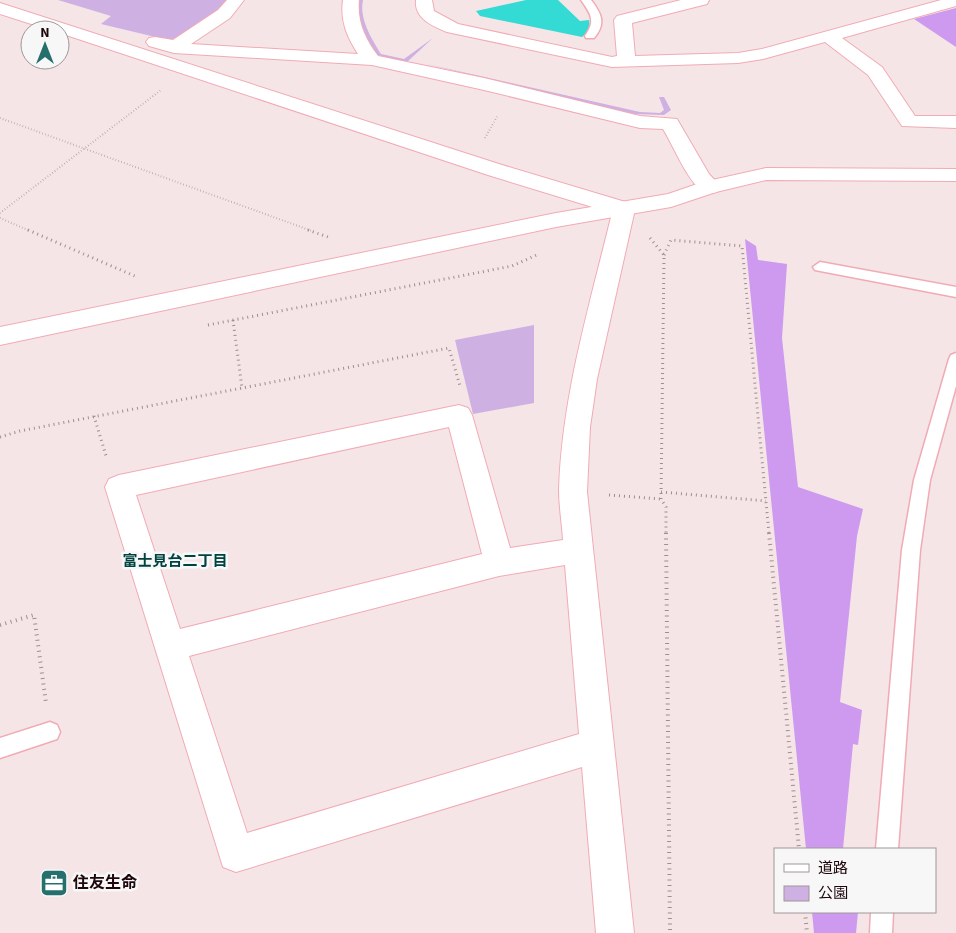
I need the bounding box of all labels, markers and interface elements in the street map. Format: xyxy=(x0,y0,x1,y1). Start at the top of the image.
north arrow xyxy=(20,20,70,70)
text: N xyxy=(40,23,50,43)
district label: 富士見台二丁目 xyxy=(122,551,228,572)
legend xyxy=(774,848,936,913)
text: 道路 xyxy=(818,858,848,879)
office icon: 住友生命 xyxy=(39,868,69,898)
place label: 住友生命 xyxy=(72,872,137,894)
text: 公園 xyxy=(818,883,848,904)

